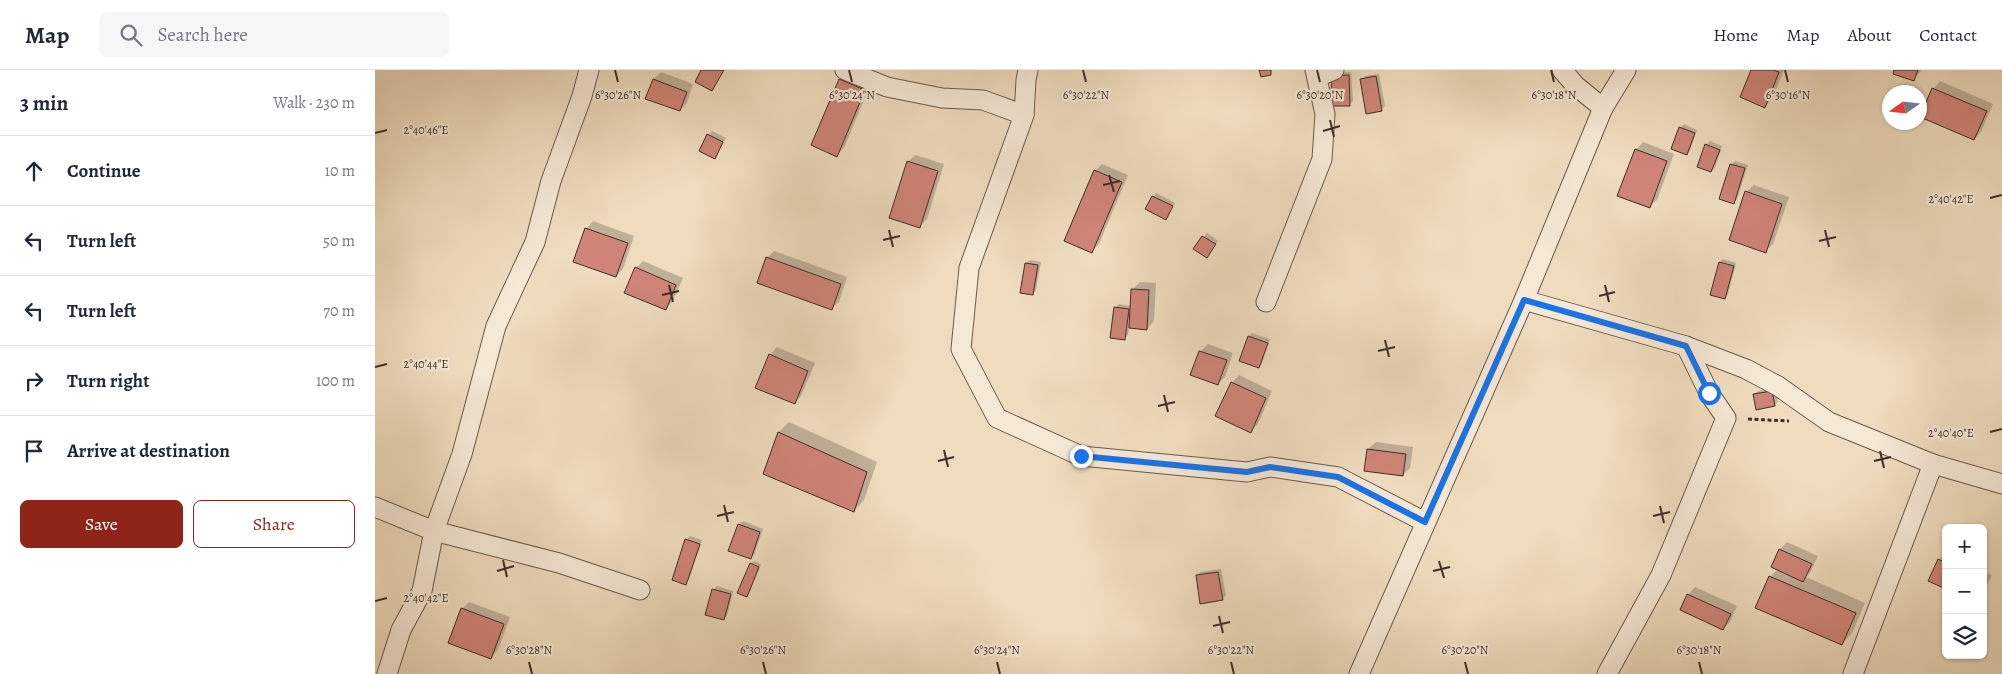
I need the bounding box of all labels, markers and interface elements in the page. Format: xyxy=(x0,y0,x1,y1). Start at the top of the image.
search box xyxy=(99,12,449,57)
text: Map xyxy=(25,19,69,51)
icon: search xyxy=(117,21,145,49)
text: Search here xyxy=(157,22,248,48)
text: Home xyxy=(1713,23,1758,47)
text: Map xyxy=(1786,23,1819,47)
text: About xyxy=(1847,23,1891,47)
text: Contact xyxy=(1919,23,1977,47)
north arrow xyxy=(1882,85,1927,130)
text: 6°30'26"N xyxy=(595,87,641,103)
text: 6°30'24"N xyxy=(829,87,875,103)
text: 6°30'22"N xyxy=(1063,87,1110,103)
text: 6°30'20"N xyxy=(1297,87,1344,103)
text: 6°30'18"N xyxy=(1532,87,1577,103)
text: 6°30'16"N xyxy=(1766,87,1811,103)
text: 3 min xyxy=(20,89,68,117)
text: Walk · 230 m xyxy=(273,92,355,114)
text: 2°40'46"E xyxy=(404,122,448,138)
icon: ahead xyxy=(20,157,48,185)
text: Continue xyxy=(67,158,141,184)
text: 10 m xyxy=(325,160,355,182)
text: 2°40'42"E xyxy=(1928,191,1974,207)
icon: left xyxy=(20,227,48,255)
text: Turn left xyxy=(67,228,136,254)
text: 50 m xyxy=(323,230,355,252)
icon: left xyxy=(20,297,48,325)
text: Turn left xyxy=(67,298,136,324)
text: 70 m xyxy=(323,300,355,322)
text: 2°40'44"E xyxy=(404,356,448,372)
icon: right xyxy=(20,367,48,395)
text: Turn right xyxy=(67,368,149,394)
text: 100 m xyxy=(316,370,355,392)
route start xyxy=(1698,382,1721,405)
text: 2°40'40"E xyxy=(1928,425,1974,441)
icon: arrive xyxy=(20,437,48,465)
text: Arrive at destination xyxy=(67,438,230,464)
route end xyxy=(1070,445,1093,468)
button: Save xyxy=(20,500,183,548)
button: Share xyxy=(193,500,355,548)
map controls xyxy=(1942,524,1987,659)
button: + xyxy=(1942,524,1987,569)
button: − xyxy=(1942,569,1987,614)
text: 2°40'42"E xyxy=(403,590,449,606)
button: layers xyxy=(1942,614,1987,659)
text: 6°30'28"N xyxy=(506,642,553,658)
text: 6°30'26"N xyxy=(740,642,786,658)
text: 6°30'24"N xyxy=(974,642,1020,658)
text: 6°30'22"N xyxy=(1208,642,1255,658)
text: 6°30'20"N xyxy=(1442,642,1489,658)
text: 6°30'18"N xyxy=(1677,642,1722,658)

